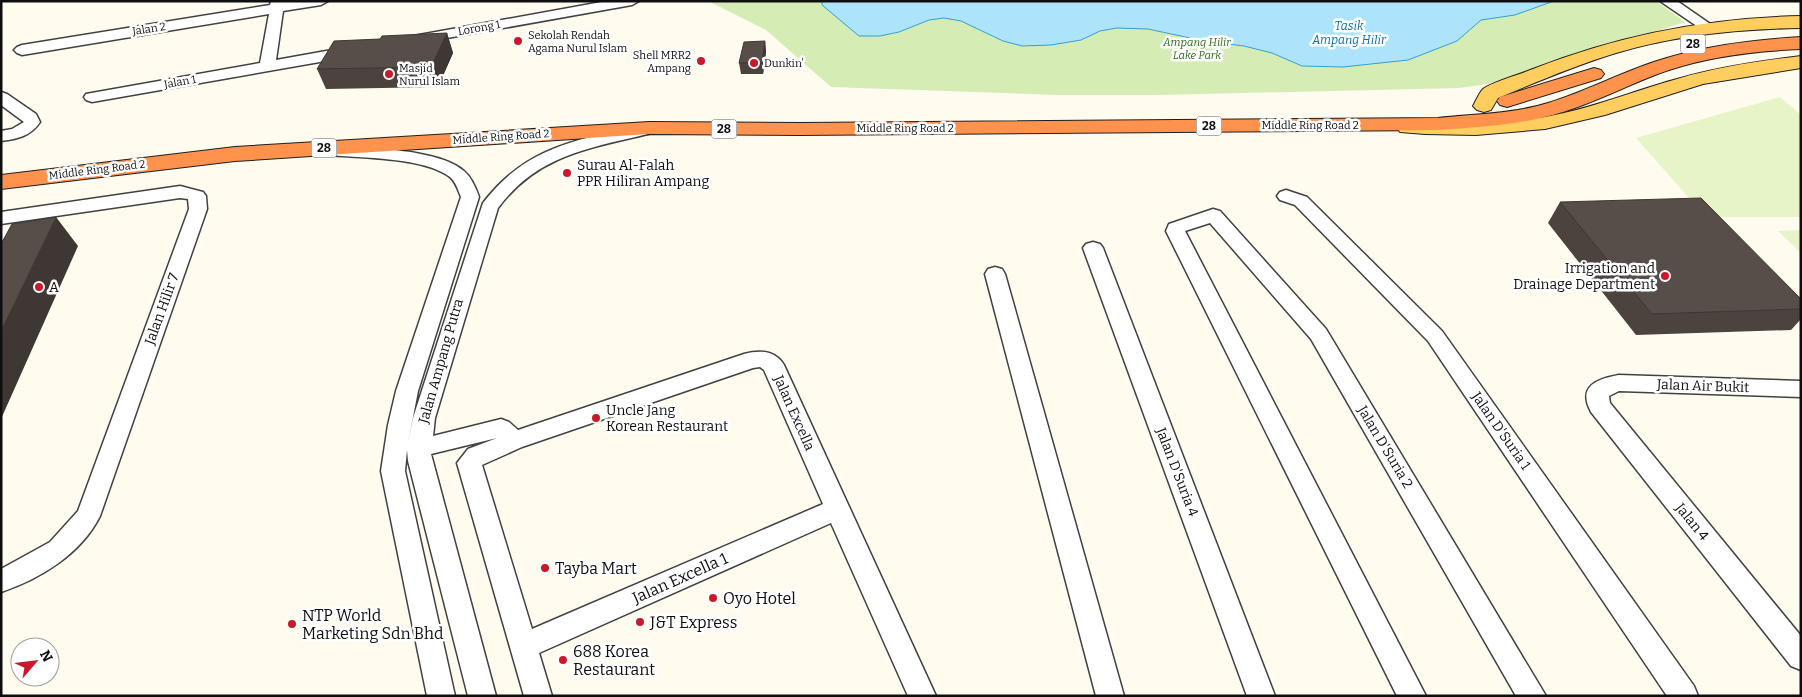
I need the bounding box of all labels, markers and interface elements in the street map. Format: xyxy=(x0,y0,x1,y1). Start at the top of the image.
street label: Lorong 1 xyxy=(457,18,502,38)
water label: Tasik Ampang Hilir xyxy=(1311,19,1387,47)
street label: Jalan 2 xyxy=(130,20,167,38)
place label: Sekolah Rendah Agama Nurul Islam xyxy=(528,29,628,55)
road number: 28 xyxy=(1680,34,1706,54)
marker: Sekolah Rendah Agama Nurul Islam xyxy=(512,35,524,47)
park label: Ampang Hilir Lake Park xyxy=(1162,36,1231,62)
place label: Shell MRR2 Ampang xyxy=(633,49,691,75)
marker: Shell MRR2 Ampang xyxy=(695,55,707,67)
marker: Dunkin' xyxy=(748,57,760,69)
place label: Dunkin' xyxy=(764,57,804,70)
place label: Masjid Nurul Islam xyxy=(399,62,461,88)
marker: Masjid Nurul Islam xyxy=(383,68,395,80)
street label: Jalan 1 xyxy=(162,73,197,91)
road number: 28 xyxy=(1196,116,1222,136)
street label: Middle Ring Road 2 xyxy=(1261,119,1359,132)
road number: 28 xyxy=(712,120,736,138)
street label: Middle Ring Road 2 xyxy=(856,122,954,135)
street label: Middle Ring Road 2 xyxy=(452,127,550,147)
road number: 28 xyxy=(312,138,336,158)
place label: Surau Al-Falah PPR Hiliran Ampang xyxy=(577,157,709,190)
street label: Middle Ring Road 2 xyxy=(48,158,146,182)
marker: Surau Al-Falah PPR Hiliran Ampang xyxy=(561,167,573,179)
place label: Irrigation and Drainage Department xyxy=(1513,260,1655,293)
marker: Irrigation and Drainage Department xyxy=(1659,270,1671,282)
street label: Jalan Hilir 7 xyxy=(141,271,183,348)
place label: A xyxy=(49,279,59,296)
marker: A xyxy=(33,281,45,293)
street label: Jalan Ampang Putra xyxy=(415,296,467,426)
street label: Jalan Excella xyxy=(769,372,818,454)
street label: Jalan Air Bukit xyxy=(1656,376,1749,396)
street label: Jalan D'Suria 1 xyxy=(1467,388,1534,473)
place label: Uncle Jang Korean Restaurant xyxy=(606,402,728,435)
street label: Jalan D'Suria 2 xyxy=(1353,402,1416,491)
marker: Uncle Jang Korean Restaurant xyxy=(590,412,602,424)
street label: Jalan D'Suria 4 xyxy=(1152,424,1202,519)
street label: Jalan 4 xyxy=(1671,499,1712,544)
street label: Jalan Excella 1 xyxy=(629,548,731,608)
place label: Tayba Mart xyxy=(555,559,637,578)
marker: Tayba Mart xyxy=(539,562,551,574)
place label: Oyo Hotel xyxy=(723,589,796,608)
marker: Oyo Hotel xyxy=(707,592,719,604)
place label: NTP World Marketing Sdn Bhd xyxy=(302,606,444,643)
place label: J&T Express xyxy=(649,613,737,632)
marker: J&T Express xyxy=(634,616,646,628)
marker: NTP World Marketing Sdn Bhd xyxy=(286,618,298,630)
north arrow xyxy=(10,637,60,687)
place label: 688 Korea Restaurant xyxy=(573,642,655,679)
text: N xyxy=(36,647,56,665)
marker: 688 Korea Restaurant xyxy=(557,654,569,666)

